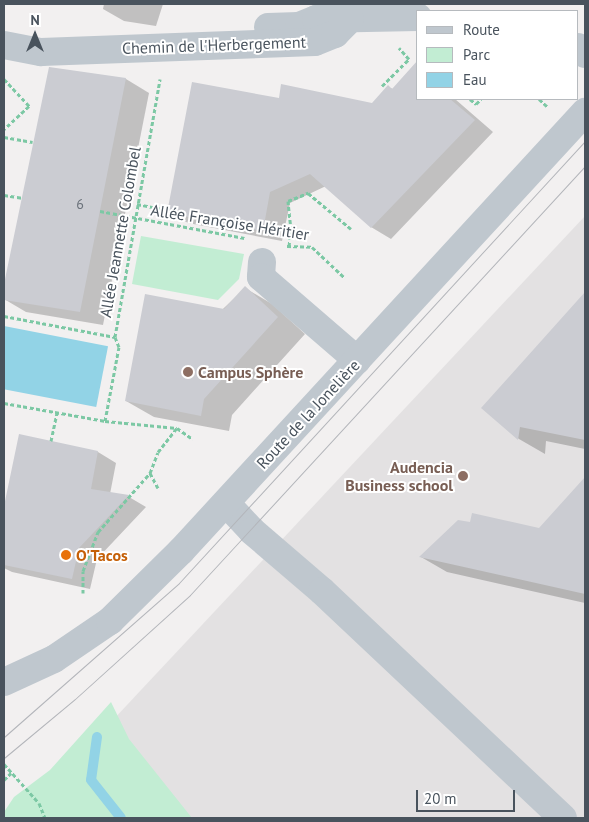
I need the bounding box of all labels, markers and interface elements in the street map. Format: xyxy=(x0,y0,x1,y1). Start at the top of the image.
north arrow xyxy=(10,10,60,60)
legend xyxy=(416,10,579,100)
text: N xyxy=(30,11,40,29)
text: Route xyxy=(463,20,500,39)
street label: Chemin de l'Herbergement xyxy=(122,32,306,58)
text: Parc xyxy=(463,45,490,64)
text: Eau xyxy=(463,70,487,89)
street label: Allée Jeannette Colombel xyxy=(95,145,145,319)
house number: 6 xyxy=(76,196,84,212)
street label: Allée Françoise Héritier xyxy=(149,200,311,244)
street label: Route de la Jonelière xyxy=(252,355,364,473)
place label: Campus Sphère xyxy=(198,362,303,382)
marker: Campus Sphère xyxy=(182,366,194,378)
place label: Audencia Business school xyxy=(345,457,453,495)
marker: Audencia Business school xyxy=(457,470,469,482)
place label: O'Tacos xyxy=(76,545,128,565)
marker: O'Tacos xyxy=(60,549,72,561)
scale bar xyxy=(419,780,518,812)
text: 20 m xyxy=(424,789,457,808)

